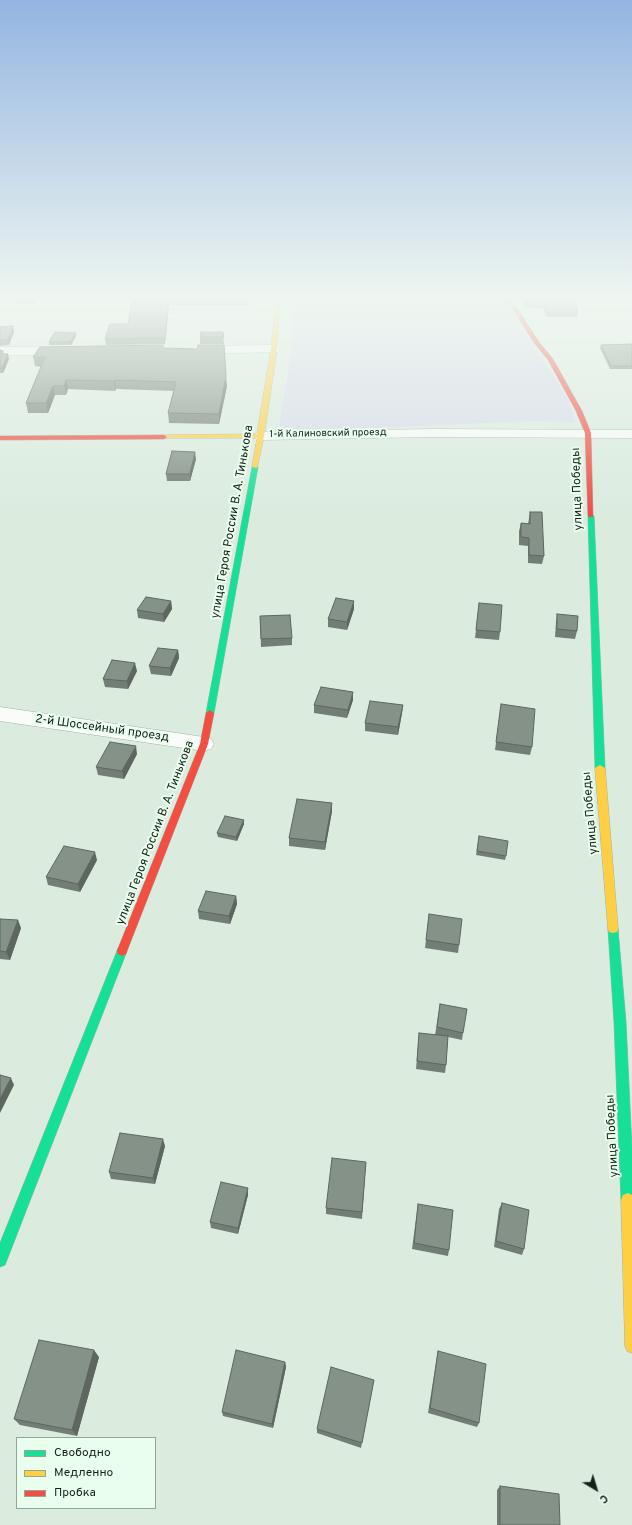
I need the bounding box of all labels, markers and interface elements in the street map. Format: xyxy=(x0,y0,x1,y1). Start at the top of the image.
street label: улица Героя России В. А. Тинькова xyxy=(209,424,257,620)
street label: 1-й Калиновский проезд xyxy=(269,427,387,441)
street label: улица Победы xyxy=(569,447,587,531)
street label: 2-й Шоссейный проезд xyxy=(34,712,170,746)
street label: улица Героя России В. А. Тинькова xyxy=(114,739,198,927)
street label: улица Победы xyxy=(580,771,602,855)
street label: улица Победы xyxy=(604,1094,622,1178)
legend xyxy=(16,1437,156,1509)
text: Свободно xyxy=(54,1445,111,1461)
text: Медленно xyxy=(54,1465,113,1481)
north arrow xyxy=(576,1469,616,1509)
text: Пробка xyxy=(54,1485,96,1501)
text: С xyxy=(596,1491,610,1506)

